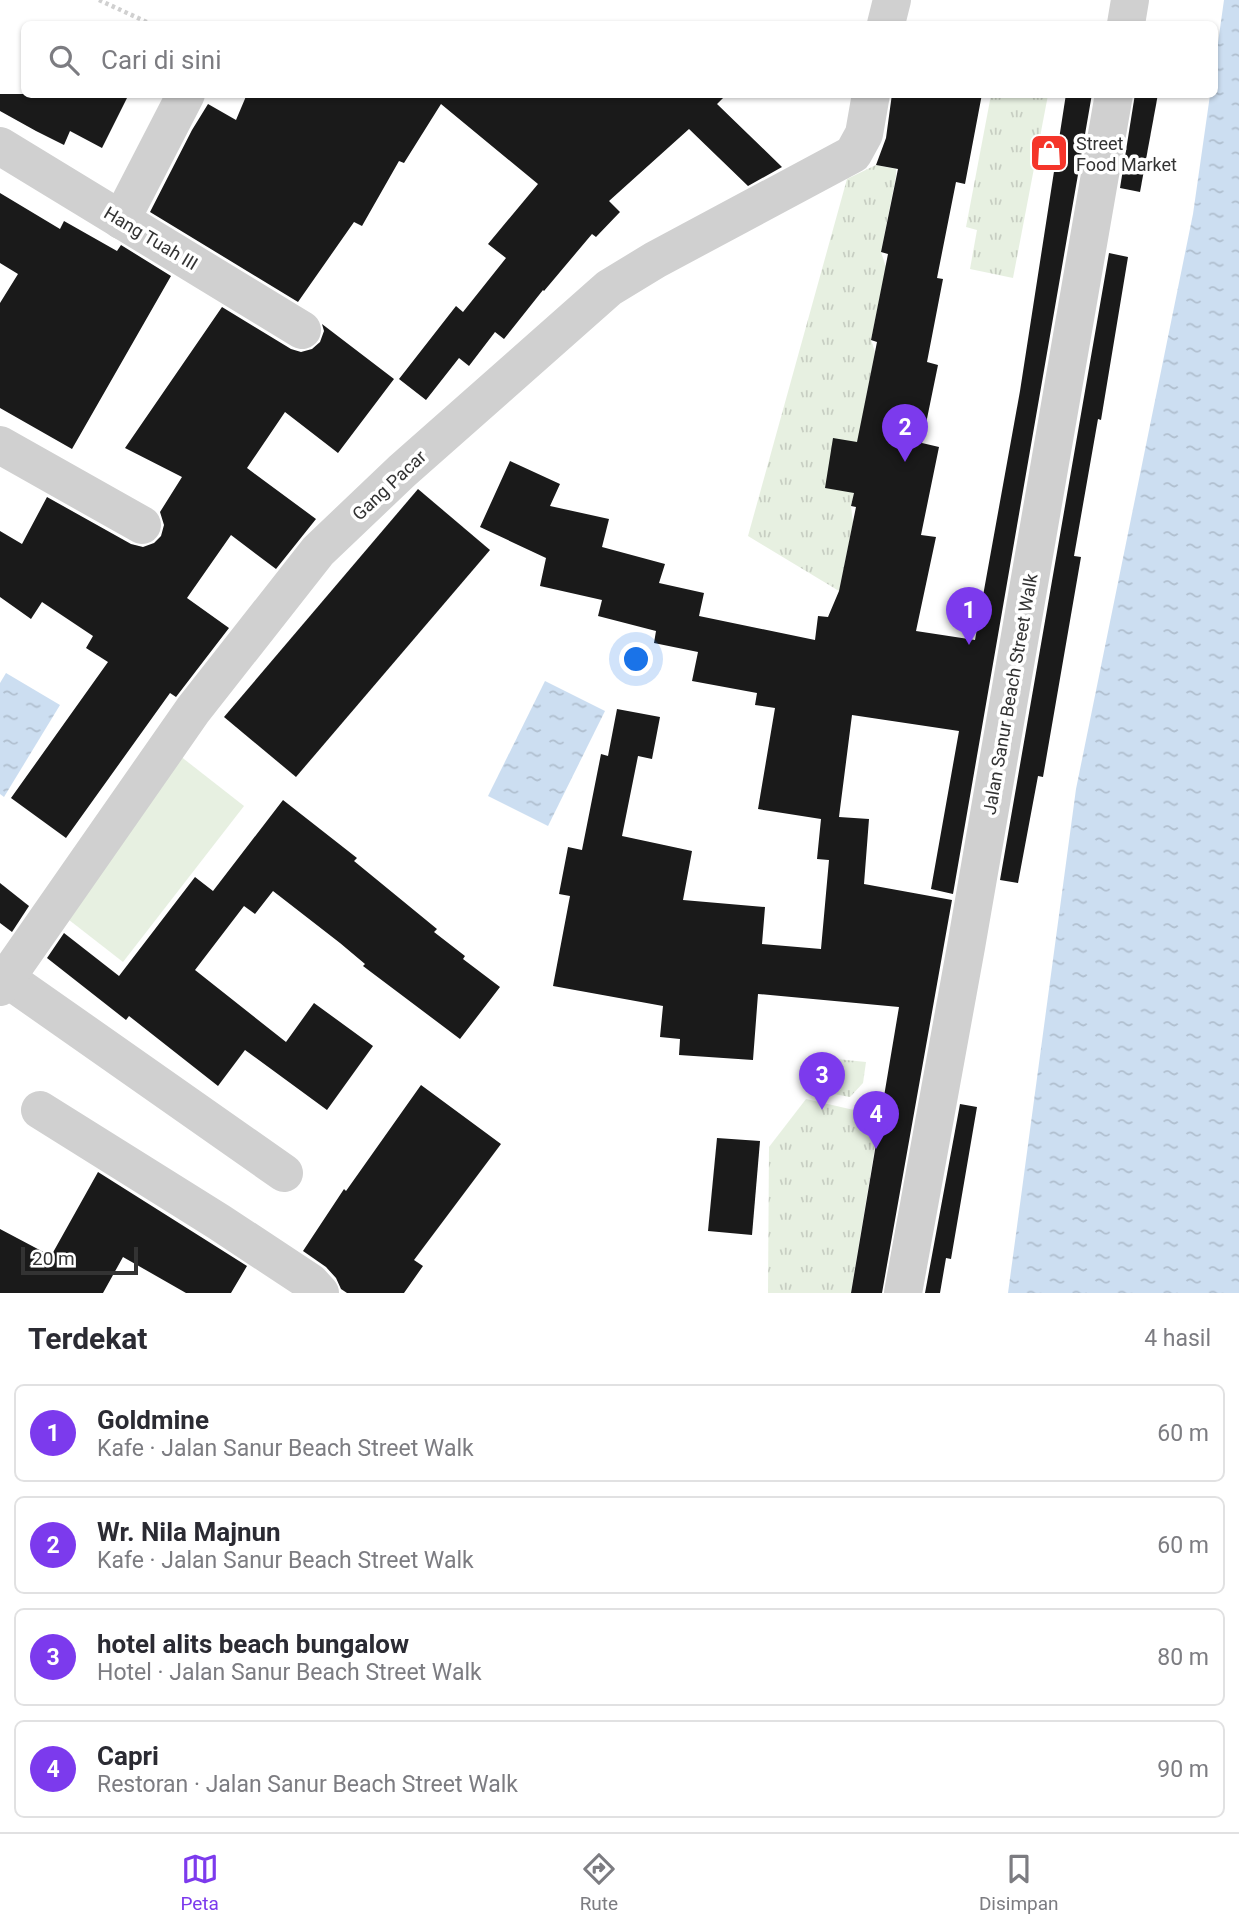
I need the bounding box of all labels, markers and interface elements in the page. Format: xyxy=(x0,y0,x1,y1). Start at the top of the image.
search box xyxy=(21,21,1218,98)
icon: search xyxy=(45,41,83,79)
text: Cari di sini xyxy=(101,45,222,75)
shop icon: Street Food Market xyxy=(1028,132,1070,174)
place label: Street Food Market xyxy=(1076,133,1177,175)
street label: Hang Tuah III xyxy=(100,202,202,274)
pin: 2 xyxy=(882,404,928,462)
street label: Gang Pacar xyxy=(348,446,430,524)
street label: Jalan Sanur Beach Street Walk xyxy=(978,571,1042,816)
pin: 1 xyxy=(946,587,992,645)
your location xyxy=(619,642,653,676)
pin: 3 xyxy=(799,1052,845,1110)
pin: 4 xyxy=(853,1091,899,1149)
scale bar xyxy=(21,1244,138,1276)
text: 20 m xyxy=(32,1247,75,1270)
text: Terdekat xyxy=(28,1321,147,1356)
text: 4 hasil xyxy=(1144,1325,1211,1352)
text: Goldmine xyxy=(97,1405,209,1435)
text: 1 xyxy=(46,1420,60,1447)
text: 60 m xyxy=(1157,1420,1209,1447)
text: Kafe · Jalan Sanur Beach Street Walk xyxy=(97,1435,474,1462)
text: Wr. Nila Majnun xyxy=(97,1517,281,1547)
text: 2 xyxy=(46,1532,60,1559)
text: 60 m xyxy=(1157,1532,1209,1559)
text: Kafe · Jalan Sanur Beach Street Walk xyxy=(97,1547,474,1574)
text: hotel alits beach bungalow xyxy=(97,1629,409,1659)
text: 3 xyxy=(46,1644,60,1671)
text: 80 m xyxy=(1157,1644,1209,1671)
text: Hotel · Jalan Sanur Beach Street Walk xyxy=(97,1659,482,1686)
text: Capri xyxy=(97,1741,159,1771)
text: 4 xyxy=(46,1756,60,1783)
text: 90 m xyxy=(1157,1756,1209,1783)
text: Restoran · Jalan Sanur Beach Street Walk xyxy=(97,1771,518,1798)
tab: Peta xyxy=(180,1850,219,1915)
tab: Rute xyxy=(580,1850,618,1915)
tab: Disimpan xyxy=(979,1850,1059,1915)

